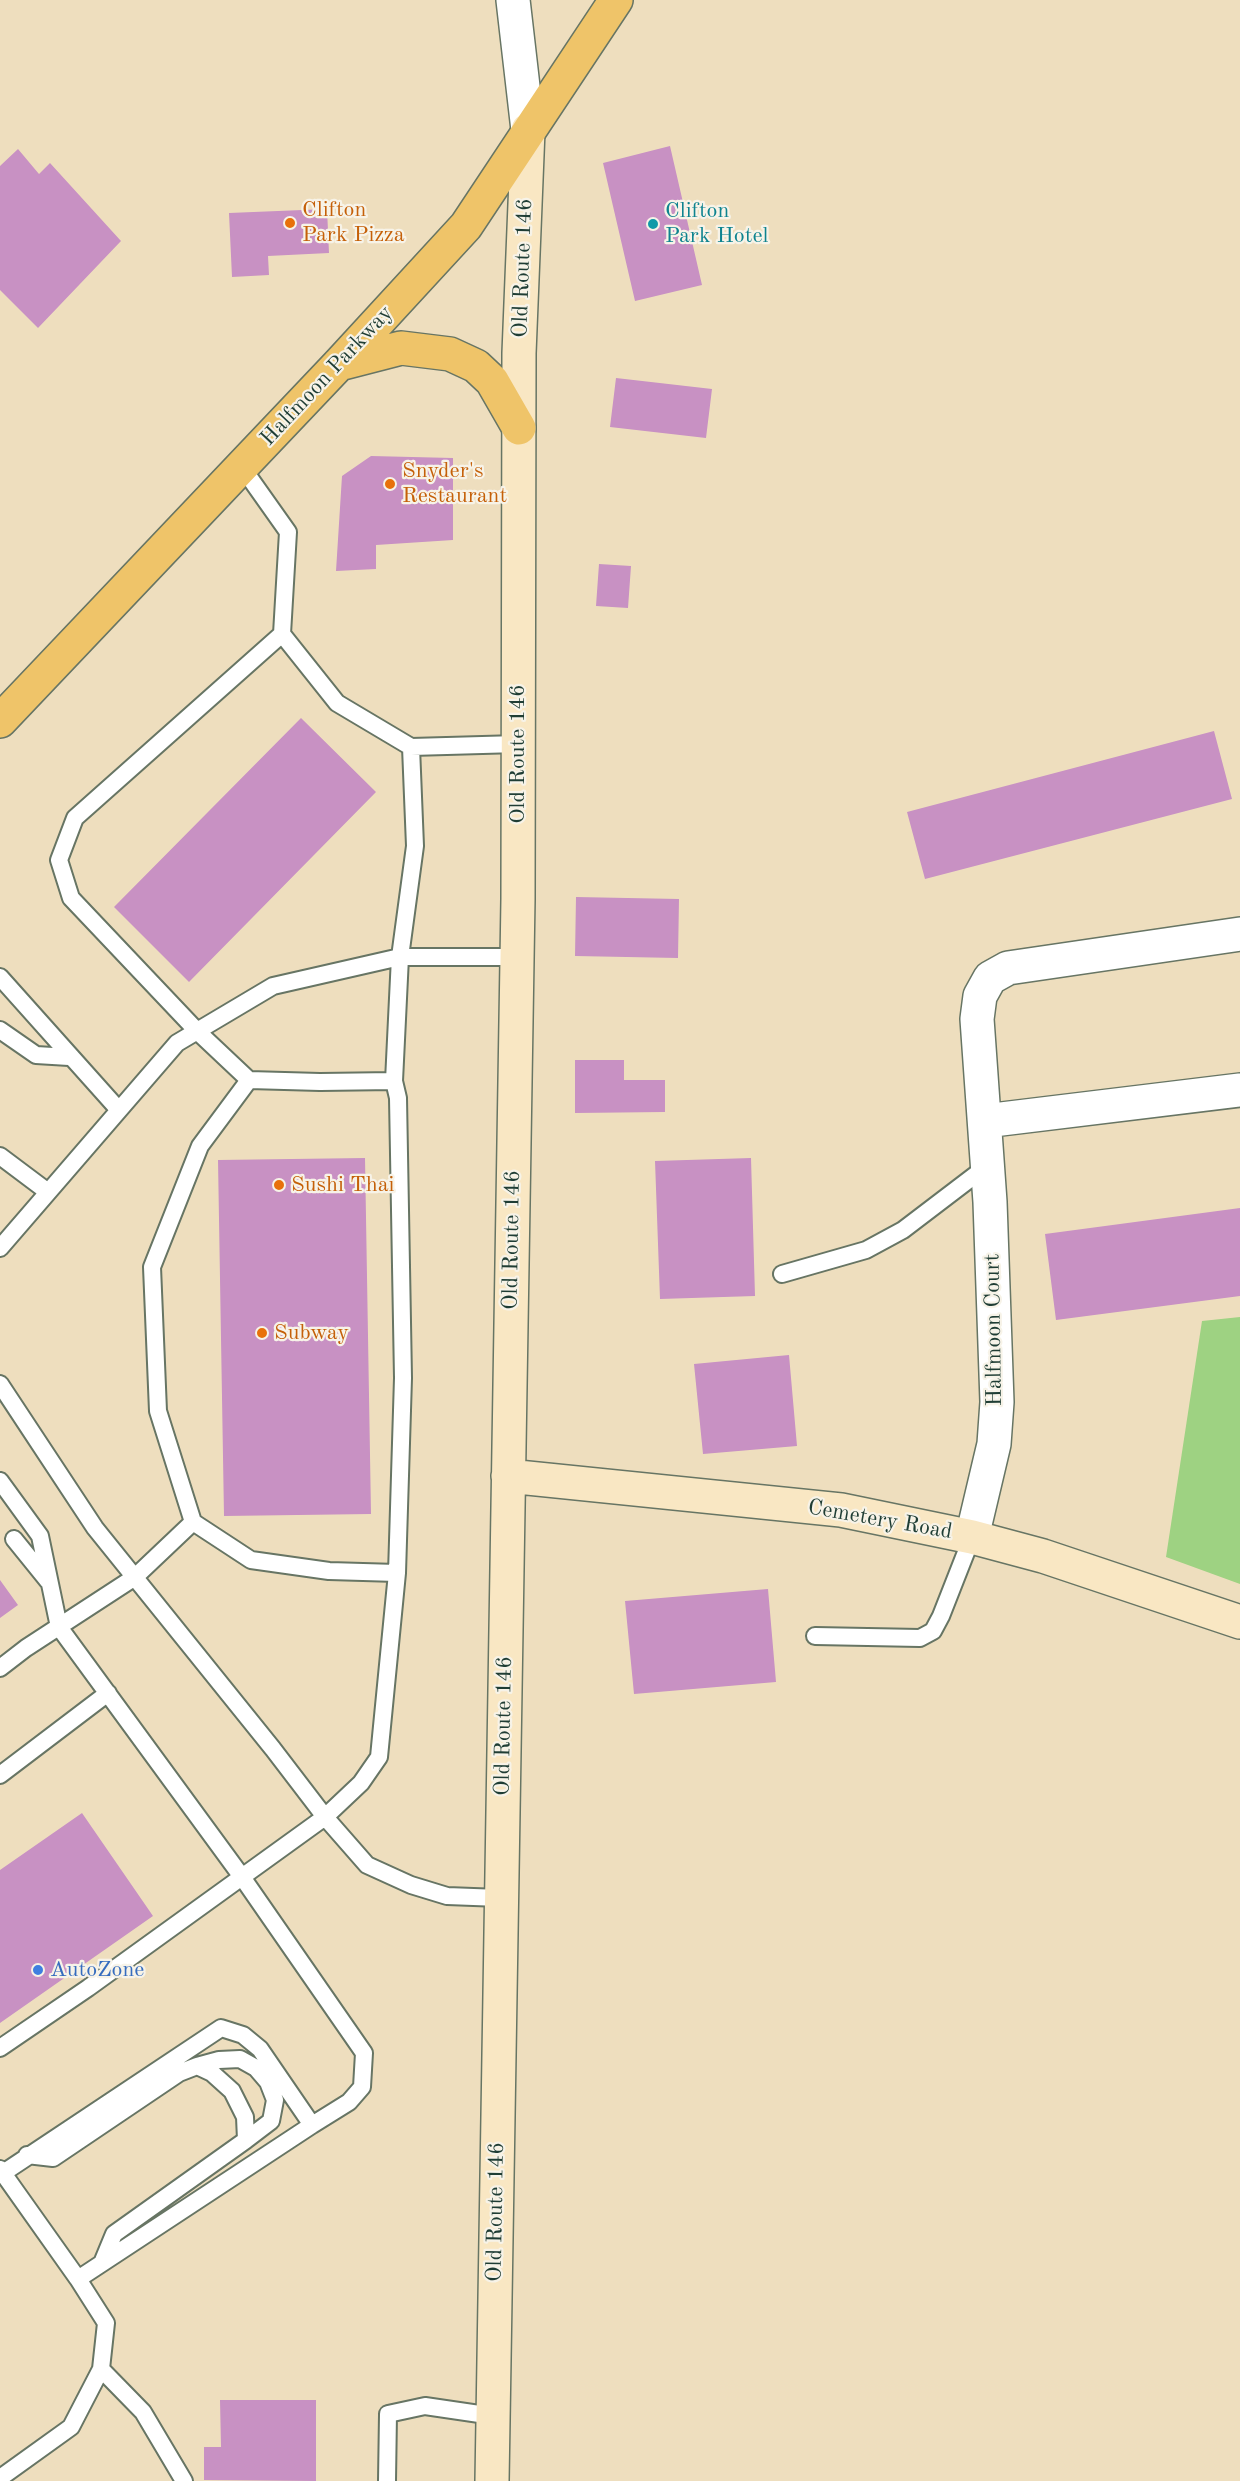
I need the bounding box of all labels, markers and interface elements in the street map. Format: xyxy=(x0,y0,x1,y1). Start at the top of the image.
place label: Clifton Park Pizza xyxy=(302,197,405,248)
street label: Old Route 146 xyxy=(507,198,539,338)
place label: Clifton Park Hotel xyxy=(665,198,768,249)
marker: Clifton Park Pizza xyxy=(283,216,297,230)
marker: Clifton Park Hotel xyxy=(646,217,660,231)
street label: Halfmoon Parkway xyxy=(255,300,399,452)
place label: Snyder's Restaurant xyxy=(402,458,507,510)
marker: Snyder's Restaurant xyxy=(383,477,397,491)
street label: Old Route 146 xyxy=(505,684,531,824)
street label: Old Route 146 xyxy=(498,1170,526,1310)
place label: Sushi Thai xyxy=(291,1172,394,1198)
marker: Sushi Thai xyxy=(272,1178,286,1192)
street label: Halfmoon Court xyxy=(979,1253,1009,1407)
place label: Subway xyxy=(274,1320,349,1346)
marker: Subway xyxy=(255,1326,269,1340)
street label: Cemetery Road xyxy=(806,1494,954,1546)
street label: Old Route 146 xyxy=(490,1656,518,1796)
place label: AutoZone xyxy=(50,1957,144,1983)
marker: AutoZone xyxy=(31,1963,45,1977)
street label: Old Route 146 xyxy=(482,2142,510,2282)

